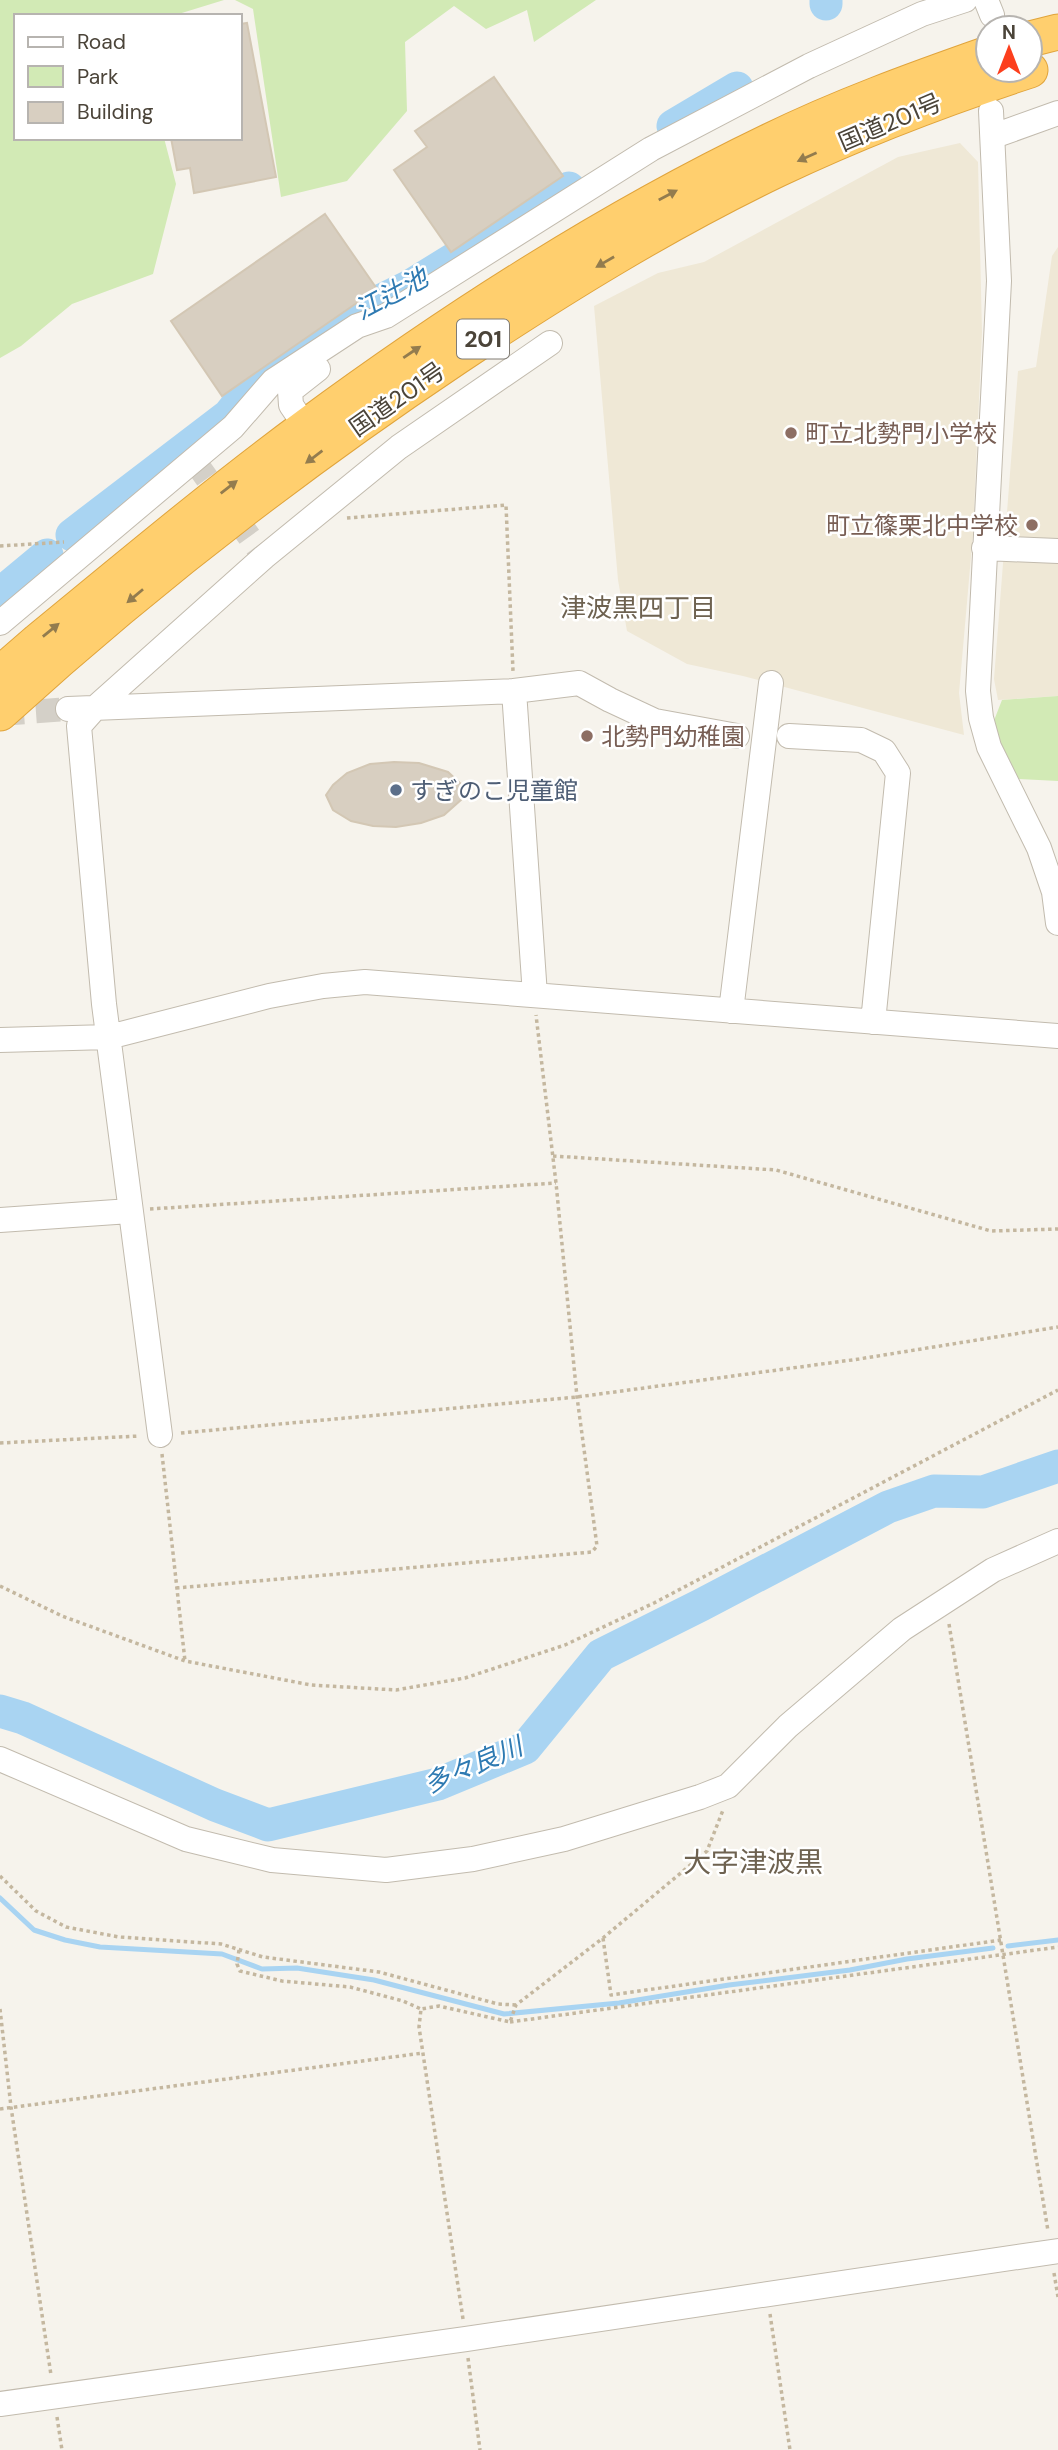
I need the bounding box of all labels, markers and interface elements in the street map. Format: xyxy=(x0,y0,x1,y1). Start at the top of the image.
legend xyxy=(14,14,242,140)
north arrow xyxy=(974,14,1044,84)
text: N xyxy=(1002,20,1016,45)
text: Road xyxy=(77,28,126,56)
text: Park xyxy=(77,63,119,91)
street label: 国道201号 xyxy=(834,86,946,158)
text: Building xyxy=(77,98,154,126)
one-way arrow xyxy=(796,152,817,163)
one-way arrow xyxy=(658,189,678,201)
one-way arrow xyxy=(595,255,614,268)
water label: 江辻池 xyxy=(349,259,436,327)
road number: 201 xyxy=(457,320,509,358)
one-way arrow xyxy=(402,346,422,359)
street label: 国道201号 xyxy=(343,355,451,443)
place label: 町立北勢門小学校 xyxy=(805,418,997,449)
marker: 町立北勢門小学校 xyxy=(783,425,799,441)
one-way arrow xyxy=(306,449,324,464)
one-way arrow xyxy=(220,481,238,495)
place label: 町立篠栗北中学校 xyxy=(826,510,1018,541)
marker: 町立篠栗北中学校 xyxy=(1024,517,1040,533)
one-way arrow xyxy=(126,588,143,603)
district label: 津波黒四丁目 xyxy=(560,591,716,625)
one-way arrow xyxy=(42,622,60,637)
place label: 北勢門幼稚園 xyxy=(601,721,745,752)
marker: 北勢門幼稚園 xyxy=(579,728,595,744)
place label: すぎのこ児童館 xyxy=(410,775,578,806)
marker: すぎのこ児童館 xyxy=(388,782,404,798)
water label: 多々良川 xyxy=(418,1728,530,1801)
district label: 大字津波黒 xyxy=(683,1844,823,1881)

